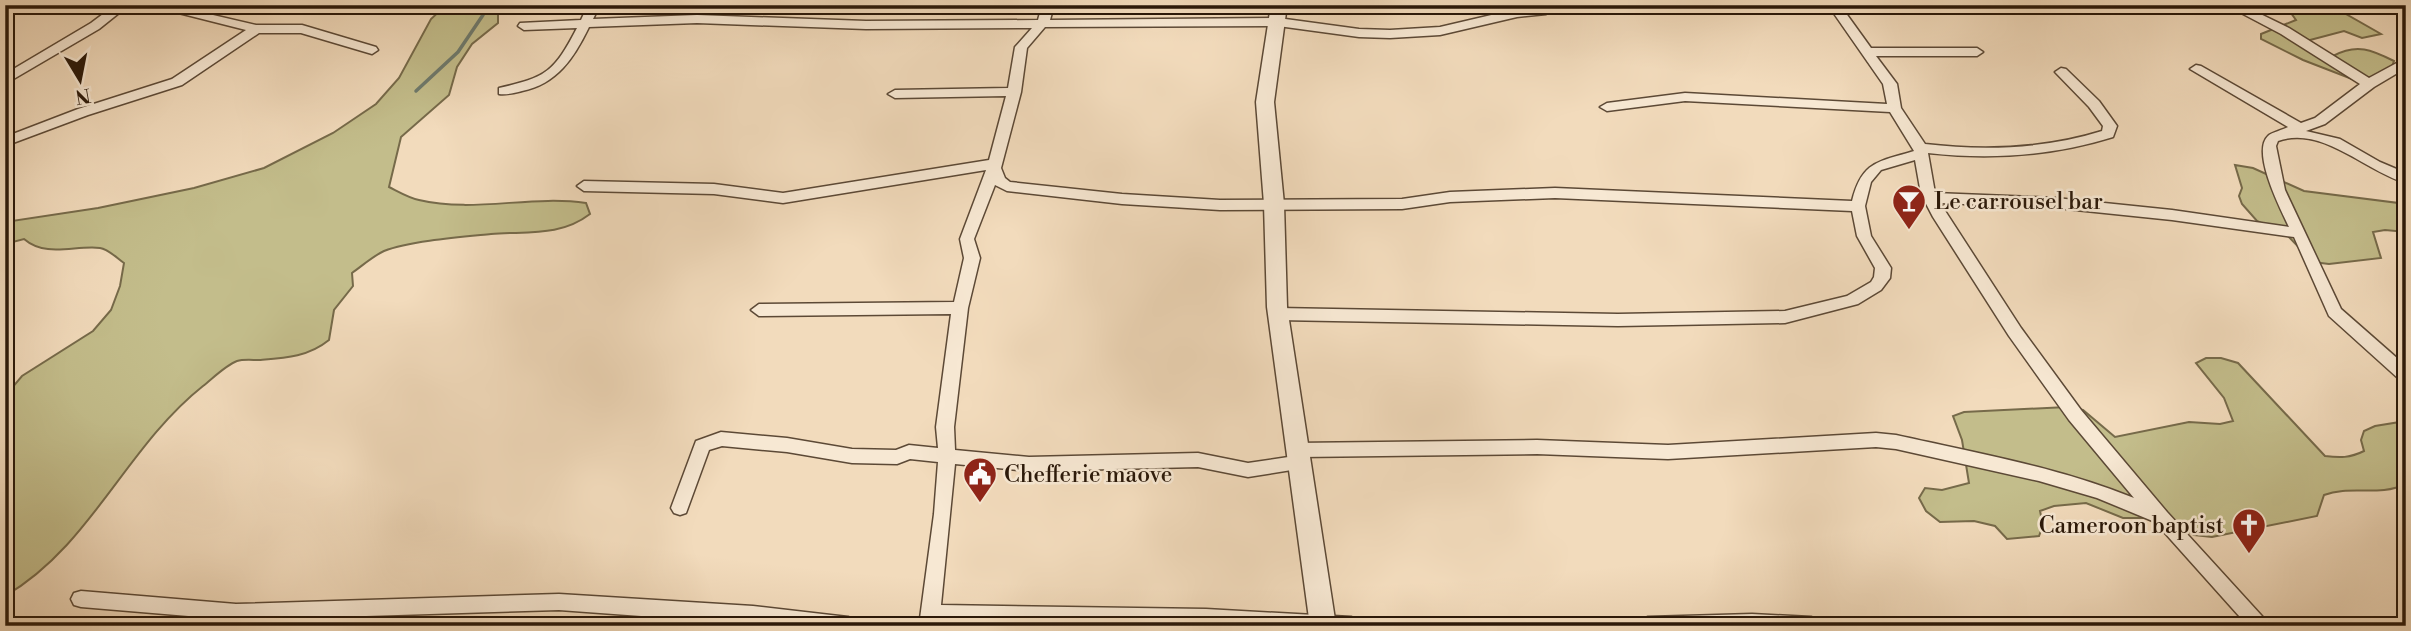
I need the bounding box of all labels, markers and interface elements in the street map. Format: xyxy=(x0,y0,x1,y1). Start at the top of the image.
north arrow xyxy=(46,46,116,116)
text: N xyxy=(73,83,92,109)
bar icon: Le carrousel bar xyxy=(1890,182,1928,231)
place label: Le carrousel bar xyxy=(1934,188,2103,216)
public building icon: Chefferie maove xyxy=(961,455,999,504)
place label: Chefferie maove xyxy=(1004,461,1172,489)
church icon: Cameroon baptist xyxy=(2230,506,2268,555)
place label: Cameroon baptist xyxy=(2039,512,2224,540)

